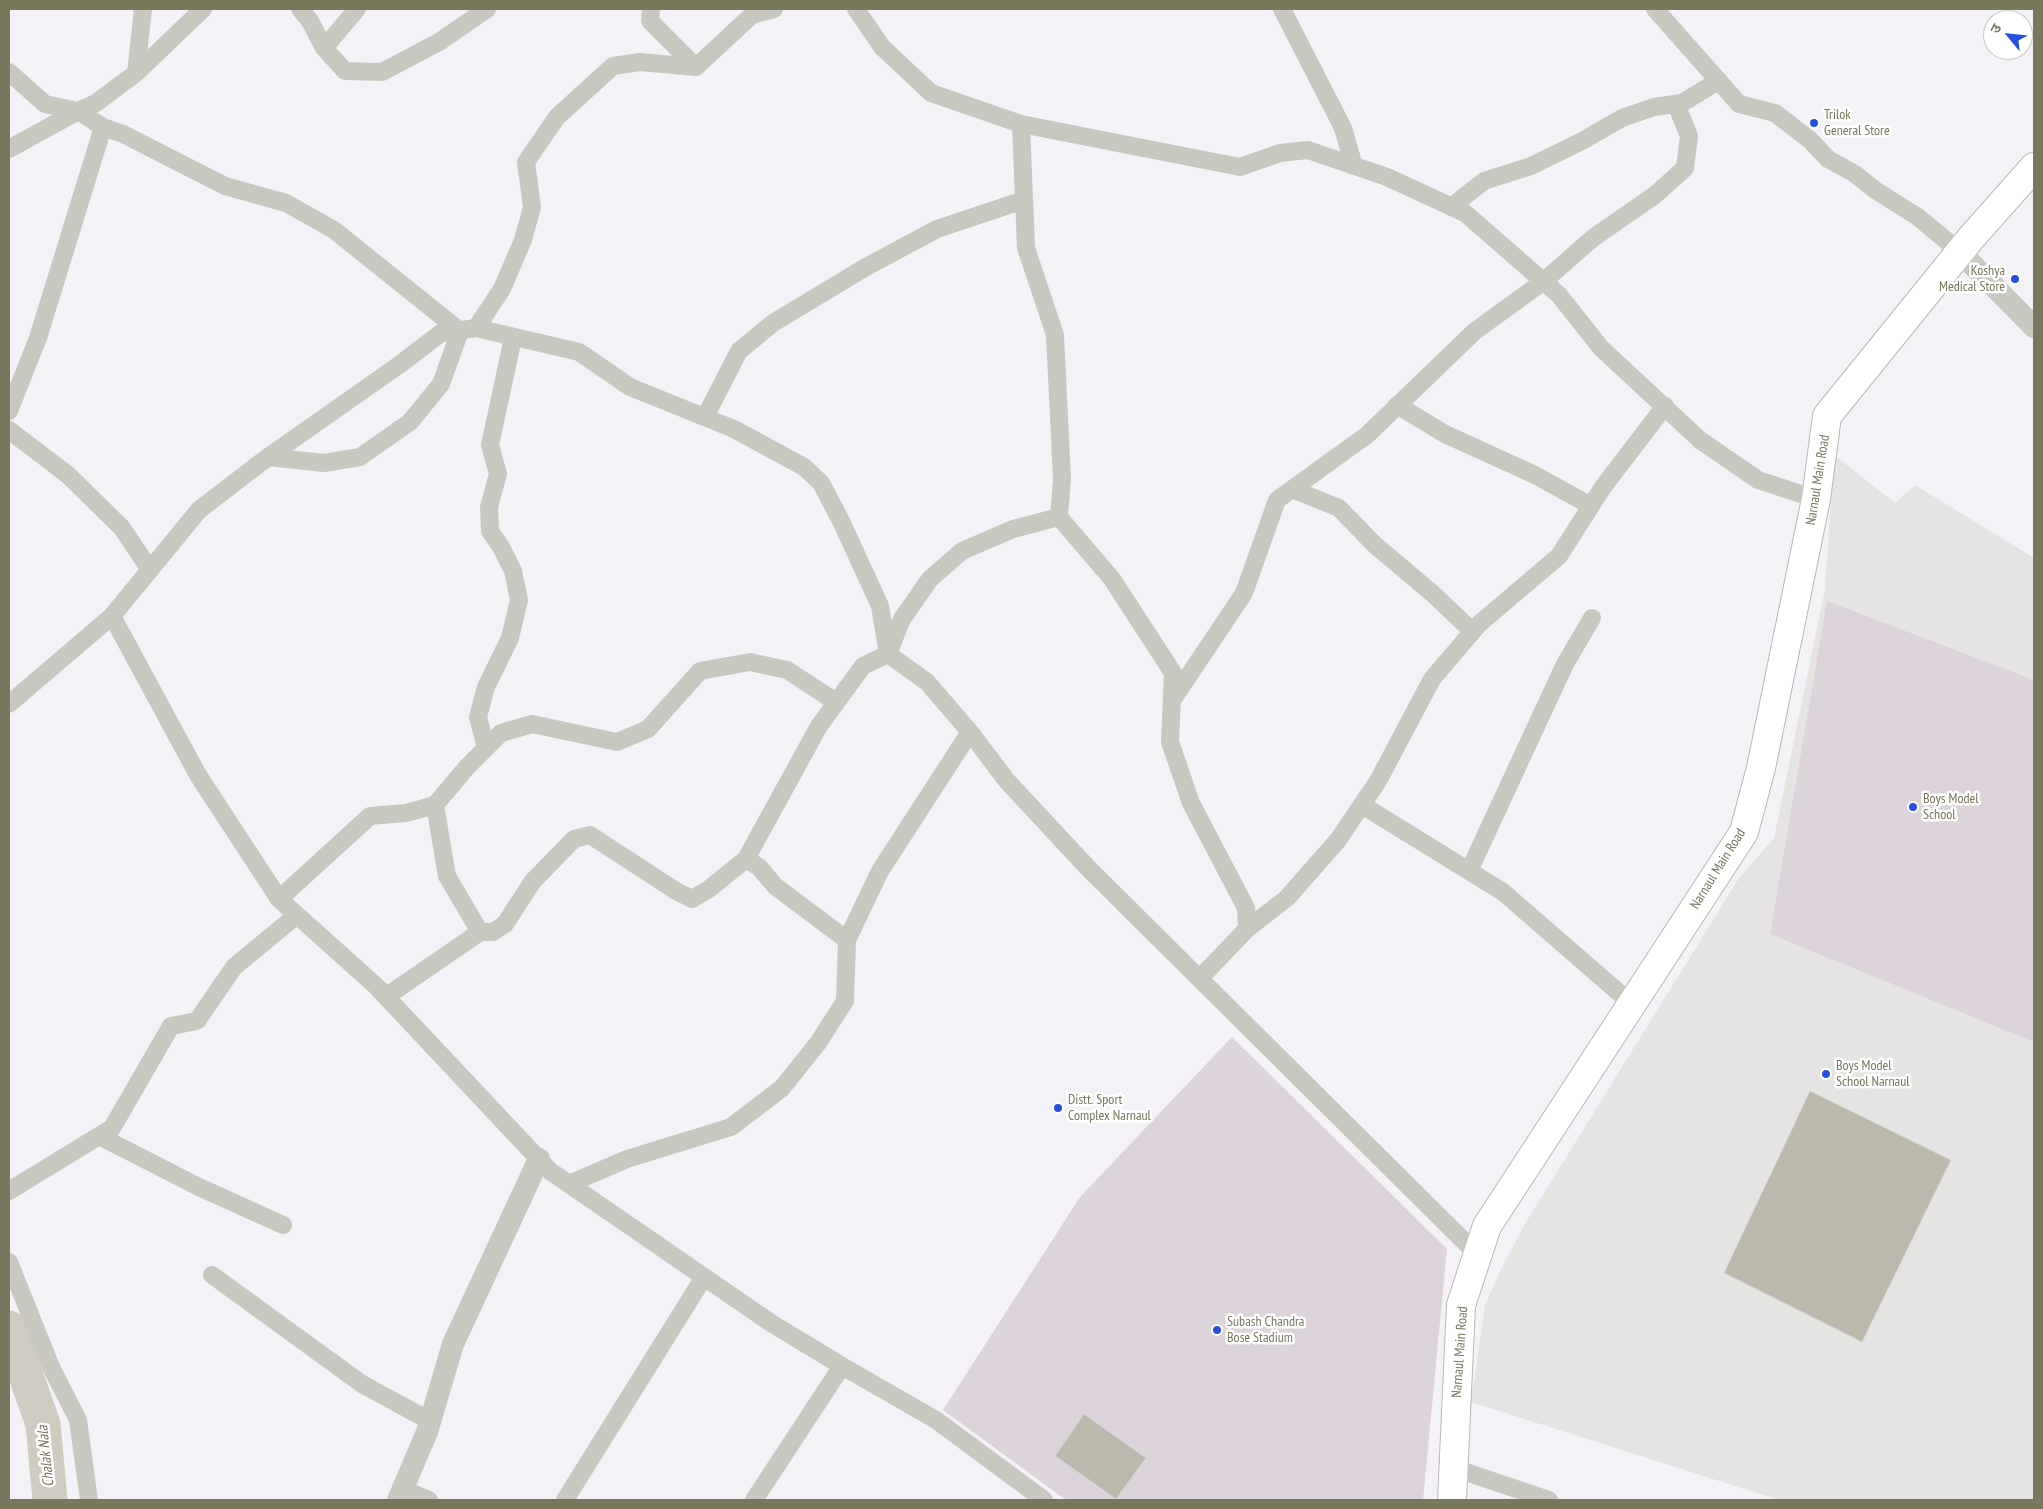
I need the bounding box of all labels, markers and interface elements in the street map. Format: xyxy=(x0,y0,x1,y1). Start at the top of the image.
north arrow xyxy=(1983,10,2033,60)
text: उ xyxy=(1986,21,2006,36)
place label: Trilok General Store xyxy=(1824,107,1890,140)
marker: Trilok General Store xyxy=(1808,117,1820,129)
place label: Koshya Medical Store xyxy=(1939,263,2005,296)
marker: Koshya Medical Store xyxy=(2009,273,2021,285)
street label: Narnaul Main Road xyxy=(1803,433,1833,527)
place label: Boys Model School xyxy=(1923,791,1979,824)
marker: Boys Model School xyxy=(1907,801,1919,813)
street label: Narnaul Main Road xyxy=(1687,826,1749,912)
place label: Boys Model School Narnaul xyxy=(1836,1058,1910,1090)
marker: Boys Model School Narnaul xyxy=(1820,1068,1832,1080)
place label: Distt. Sport Complex Narnaul xyxy=(1068,1092,1151,1124)
marker: Distt. Sport Complex Narnaul xyxy=(1052,1102,1064,1114)
street label: Narnaul Main Road xyxy=(1448,1306,1472,1398)
place label: Subash Chandra Bose Stadium xyxy=(1227,1314,1304,1346)
marker: Subash Chandra Bose Stadium xyxy=(1211,1324,1223,1336)
water label: Chalak Nala xyxy=(34,1424,58,1488)

